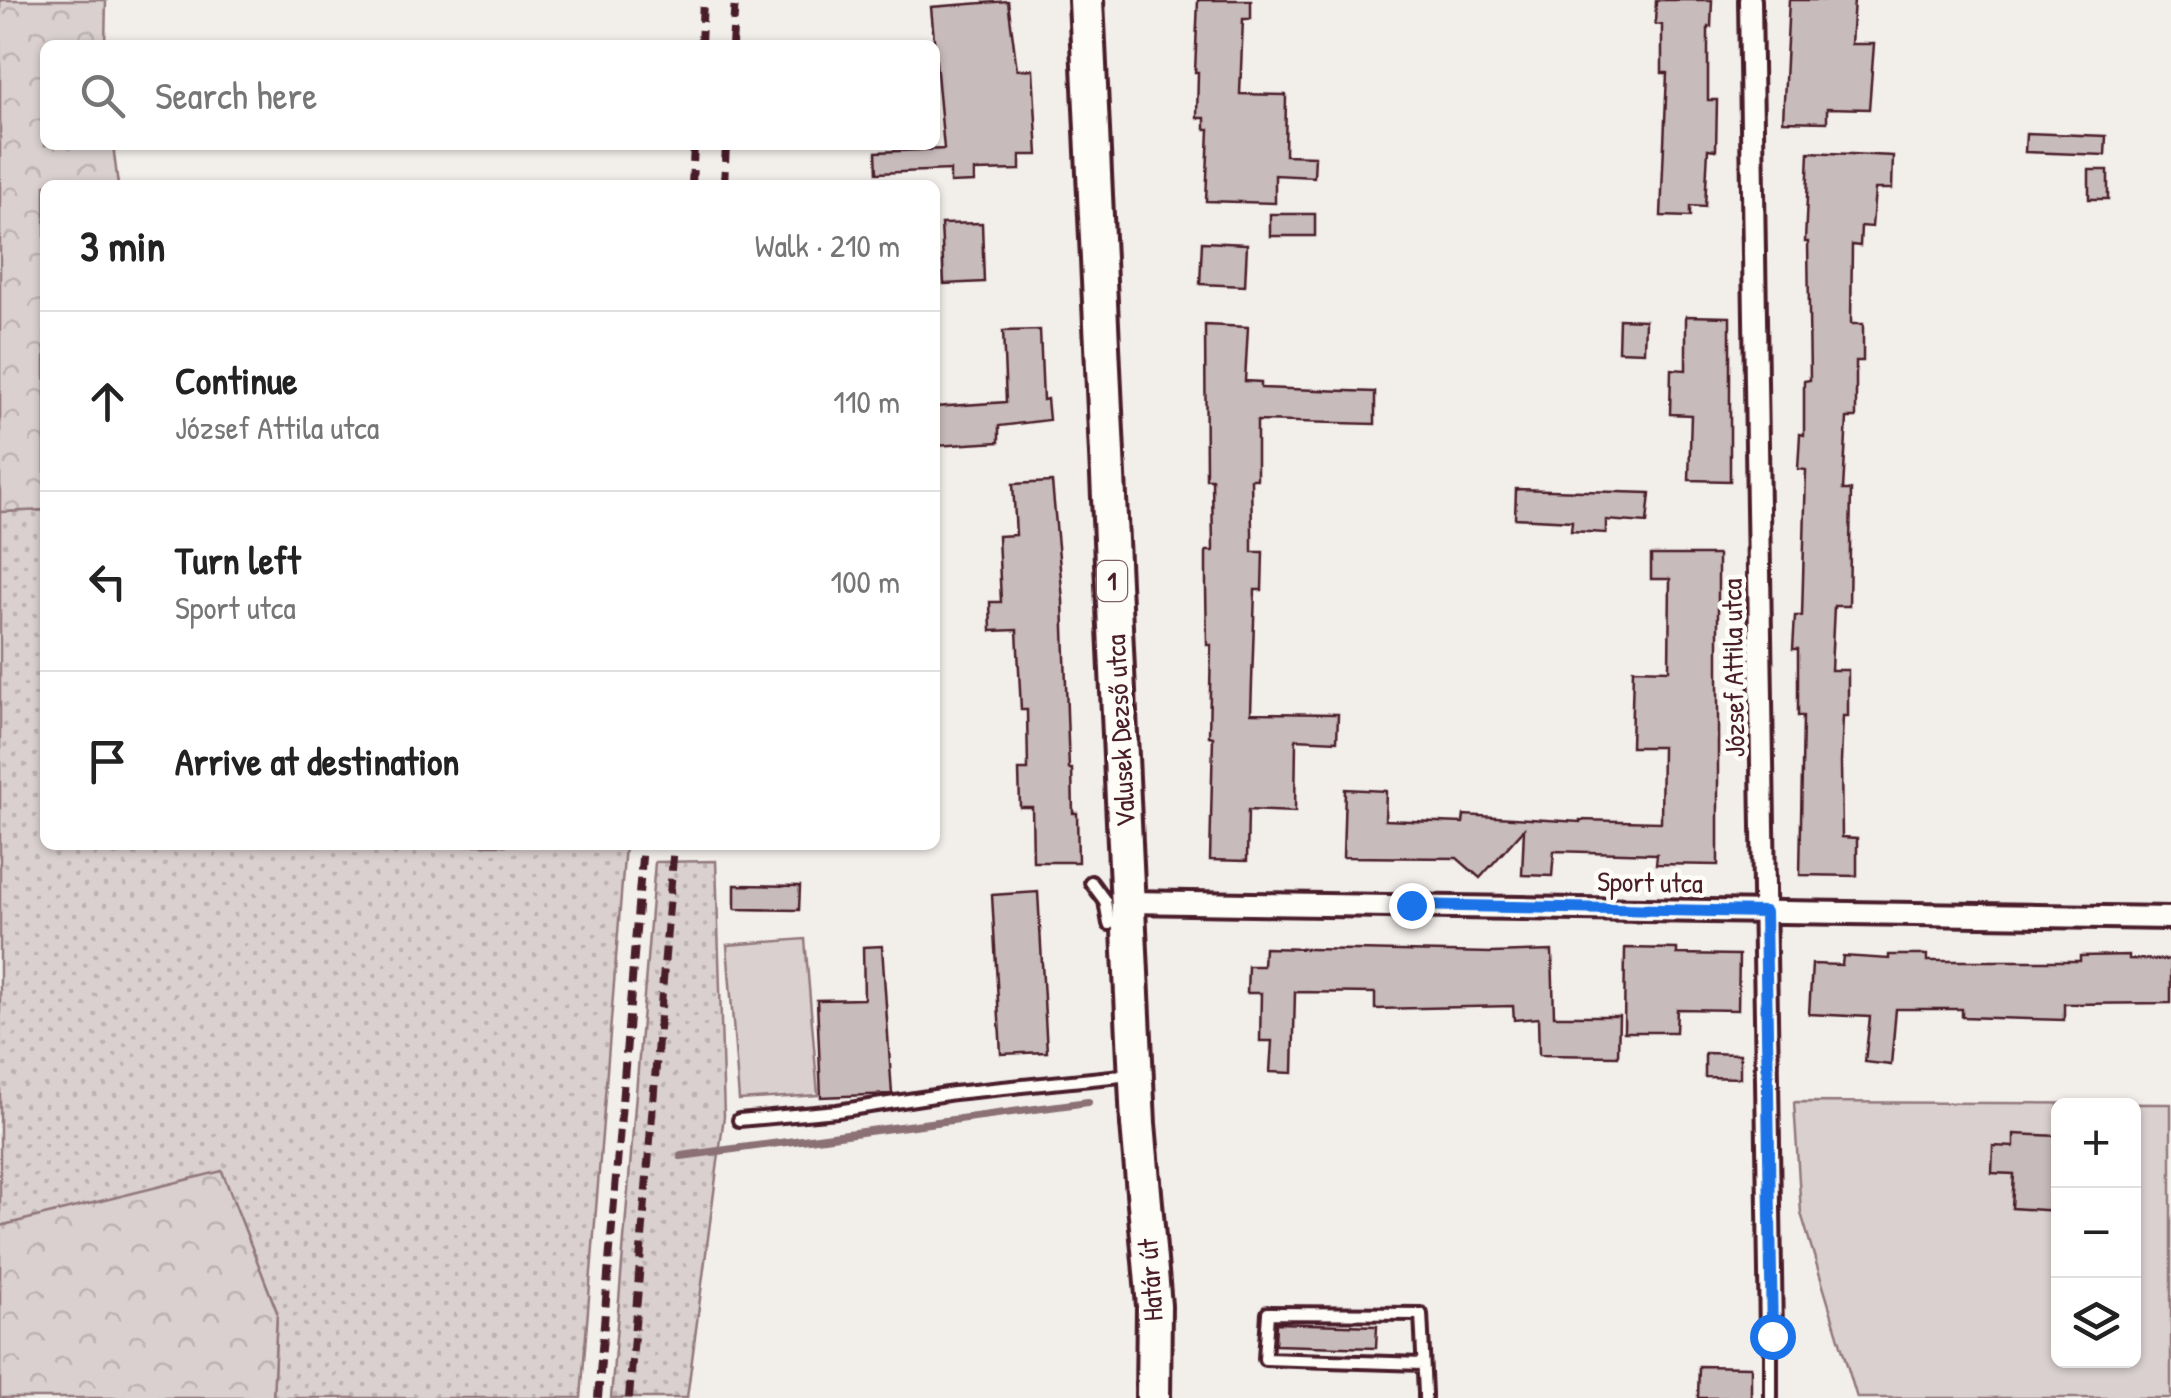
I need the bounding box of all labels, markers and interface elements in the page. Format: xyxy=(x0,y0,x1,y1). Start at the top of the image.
search box xyxy=(40,40,940,150)
icon: search xyxy=(75,68,130,123)
text: Search here xyxy=(155,69,317,121)
text: 3 min xyxy=(80,217,165,274)
text: Walk · 210 m xyxy=(755,224,900,267)
text: Continue xyxy=(175,354,297,406)
icon: ahead xyxy=(80,374,135,429)
text: 110 m xyxy=(833,380,900,423)
text: József Attila utca xyxy=(175,406,379,449)
text: Turn left xyxy=(175,534,300,586)
icon: left xyxy=(80,554,135,609)
text: 100 m xyxy=(831,560,900,603)
road number: 1 xyxy=(1097,561,1127,601)
street label: József Attila utca xyxy=(1712,578,1754,758)
text: Sport utca xyxy=(175,586,296,629)
street label: Valusek Dezső utca xyxy=(1096,634,1144,828)
icon: arrive xyxy=(80,734,135,789)
text: Arrive at destination xyxy=(175,735,459,787)
street label: Sport utca xyxy=(1597,862,1703,902)
route end xyxy=(1389,883,1435,929)
map controls xyxy=(2051,1098,2141,1368)
button: + xyxy=(2051,1098,2141,1188)
button: − xyxy=(2051,1188,2141,1278)
street label: Határ út xyxy=(1128,1237,1172,1323)
button: layers xyxy=(2051,1278,2141,1368)
route start xyxy=(1750,1314,1796,1360)

